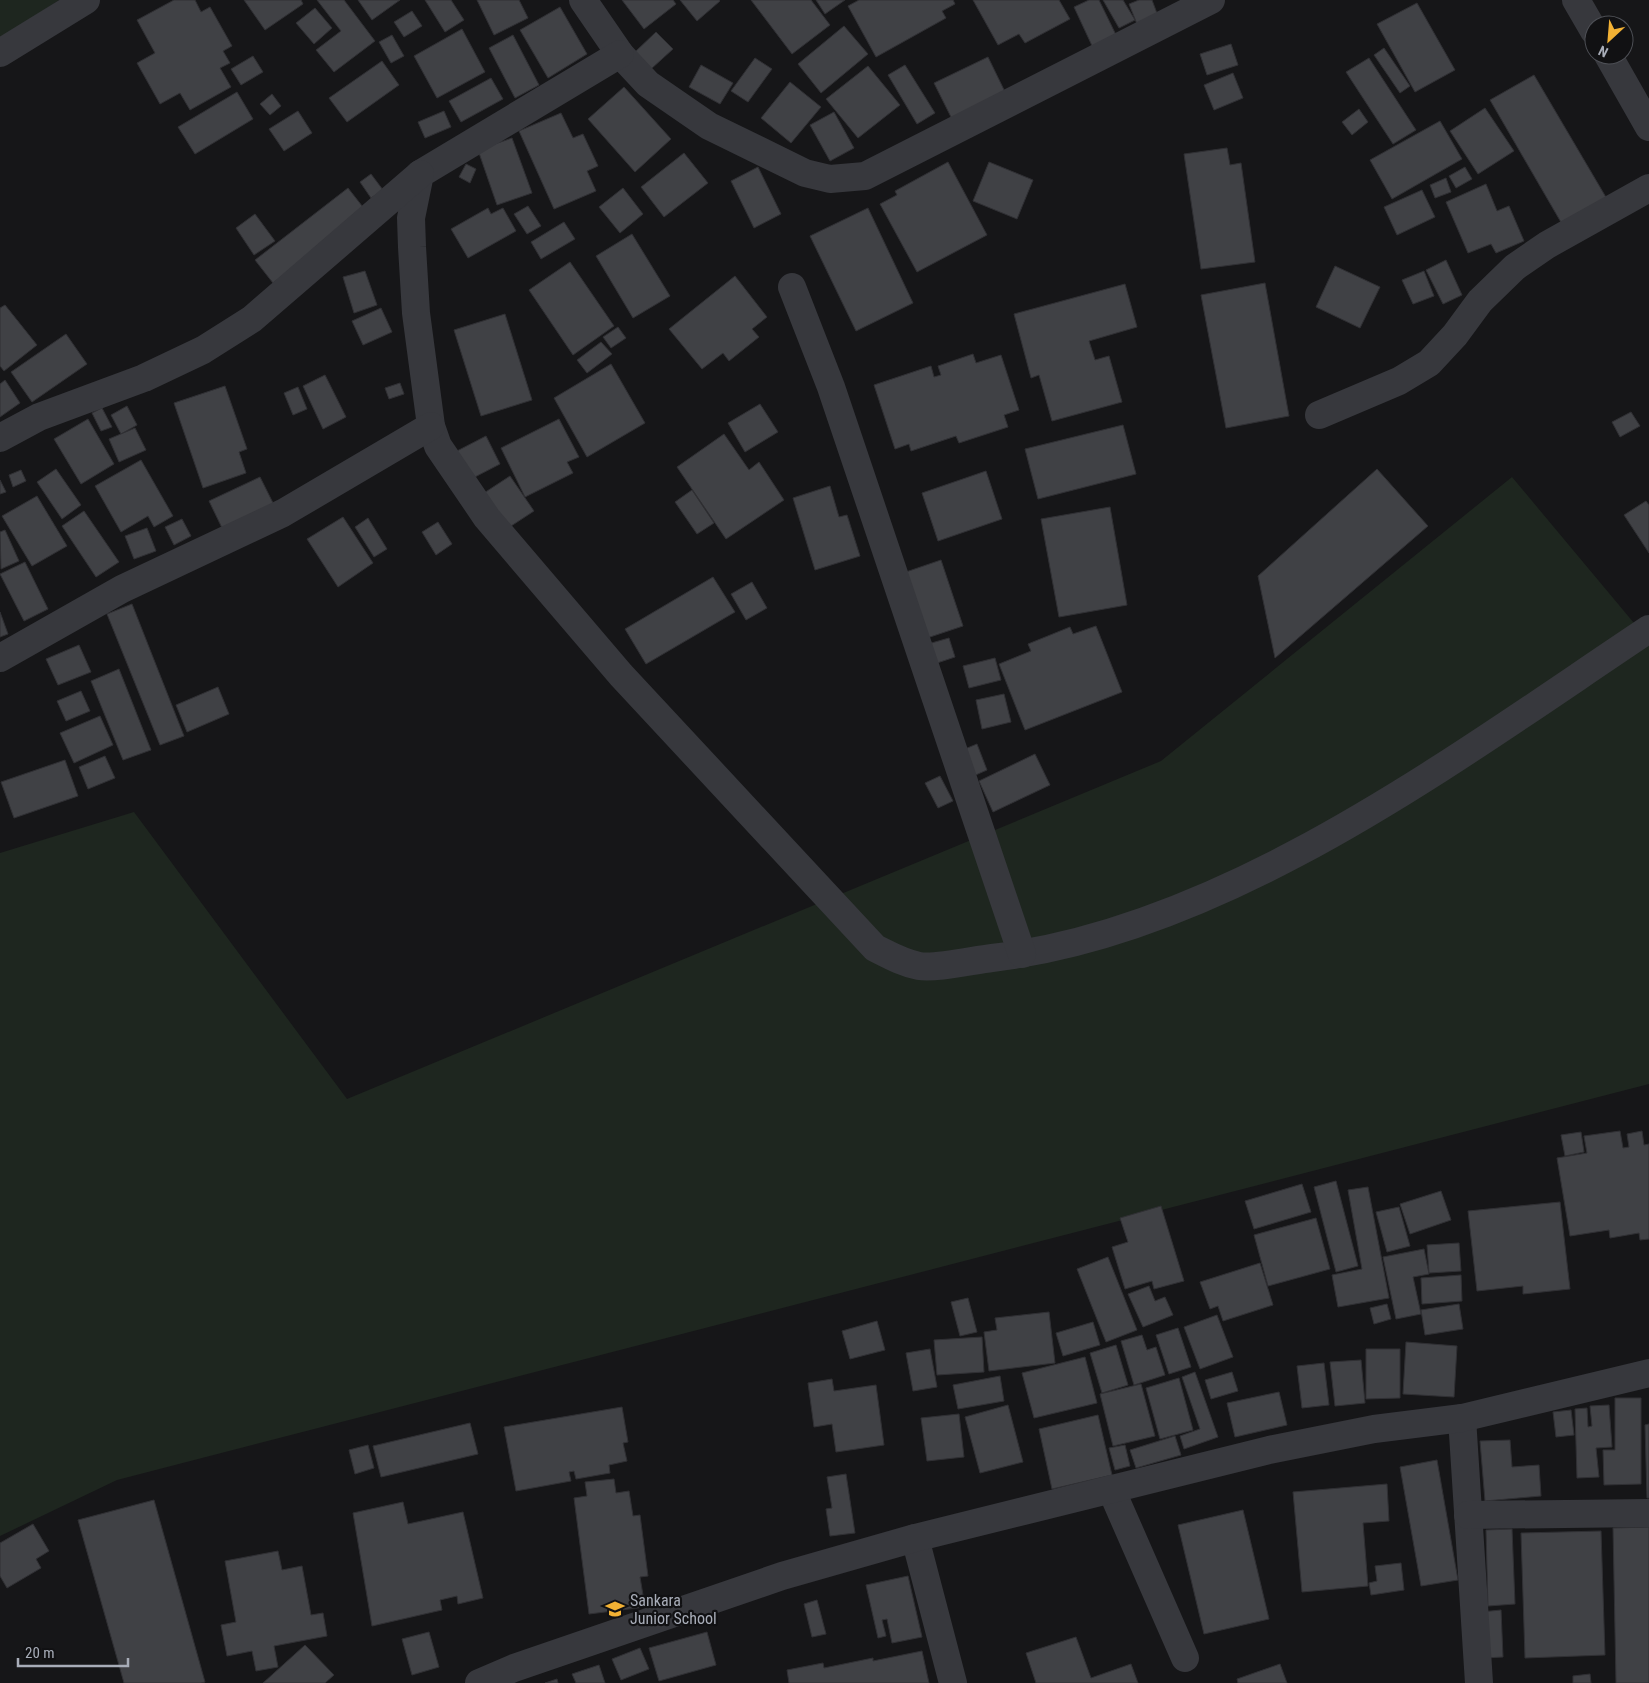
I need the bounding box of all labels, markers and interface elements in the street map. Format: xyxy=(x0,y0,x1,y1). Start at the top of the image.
north arrow xyxy=(1584,15,1634,65)
text: N xyxy=(1596,43,1611,61)
place label: Sankara Junior School xyxy=(630,1591,717,1628)
school or university icon: Sankara Junior School xyxy=(604,1598,626,1620)
scale bar xyxy=(18,1636,128,1668)
text: 20 m xyxy=(25,1644,55,1662)

